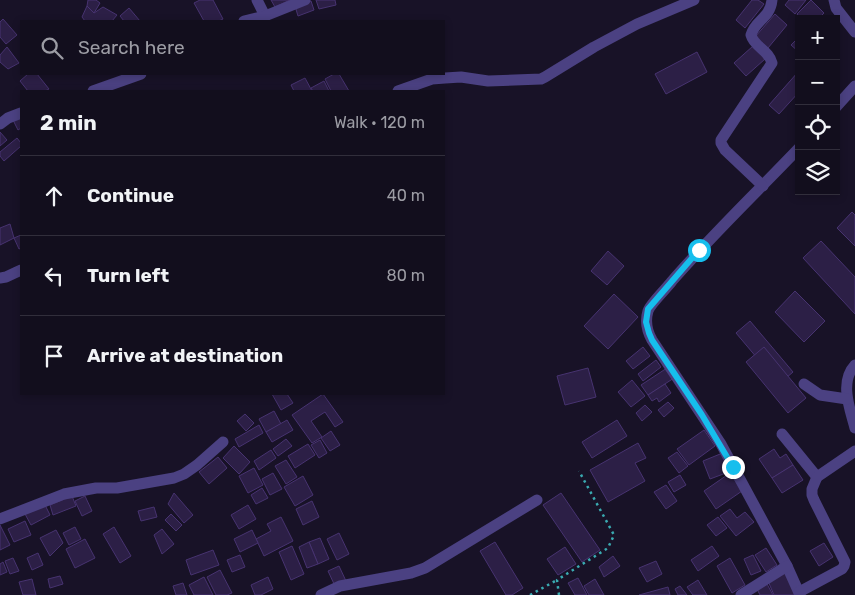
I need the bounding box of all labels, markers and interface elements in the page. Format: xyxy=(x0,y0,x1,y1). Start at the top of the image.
map controls xyxy=(795,15,840,195)
button: + xyxy=(795,15,840,60)
search box xyxy=(20,20,445,75)
icon: search xyxy=(38,34,66,62)
text: Search here xyxy=(78,36,185,59)
button: − xyxy=(795,60,840,105)
button: locate xyxy=(795,105,840,150)
text: 2 min xyxy=(40,110,97,135)
text: Walk · 120 m xyxy=(334,113,425,132)
button: layers xyxy=(795,150,840,195)
icon: ahead xyxy=(40,182,68,210)
text: Continue xyxy=(87,184,174,207)
text: 40 m xyxy=(387,186,425,205)
route start xyxy=(688,239,711,262)
icon: left xyxy=(40,262,68,290)
text: Turn left xyxy=(87,264,169,287)
text: 80 m xyxy=(387,266,425,285)
icon: arrive xyxy=(40,342,68,370)
text: Arrive at destination xyxy=(87,344,283,367)
route end xyxy=(722,456,745,479)

